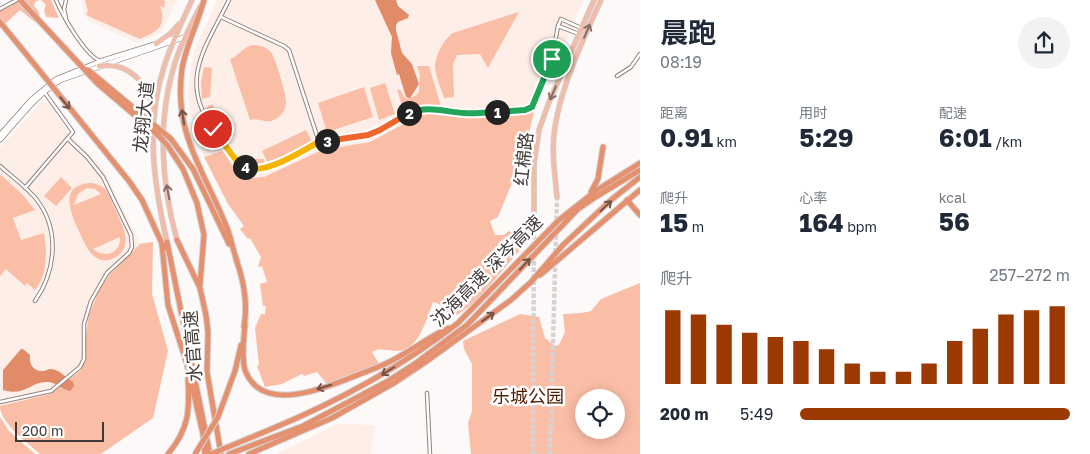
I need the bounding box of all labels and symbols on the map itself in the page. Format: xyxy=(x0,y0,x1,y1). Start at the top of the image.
one-way arrow xyxy=(583,24,592,39)
pin xyxy=(531,38,573,80)
street label: 龙翔大道 xyxy=(128,80,158,154)
one-way arrow xyxy=(548,85,558,100)
one-way arrow xyxy=(60,96,71,109)
pin: 2 xyxy=(396,100,422,126)
pin: 1 xyxy=(484,100,510,124)
pin xyxy=(192,108,234,150)
one-way arrow xyxy=(177,110,187,126)
pin: 3 xyxy=(314,128,340,154)
street label: 红棉路 xyxy=(509,131,537,187)
pin: 4 xyxy=(232,154,258,180)
one-way arrow xyxy=(162,185,172,201)
one-way arrow xyxy=(599,200,612,212)
street label: 沈海高速 深岑高速 xyxy=(426,210,547,331)
one-way arrow xyxy=(519,258,531,271)
street label: 水官高速 xyxy=(179,309,205,383)
one-way arrow xyxy=(481,312,495,322)
one-way arrow xyxy=(381,366,395,377)
one-way arrow xyxy=(317,383,333,393)
park label: 乐城公园 xyxy=(492,385,564,407)
scale bar xyxy=(15,419,104,442)

